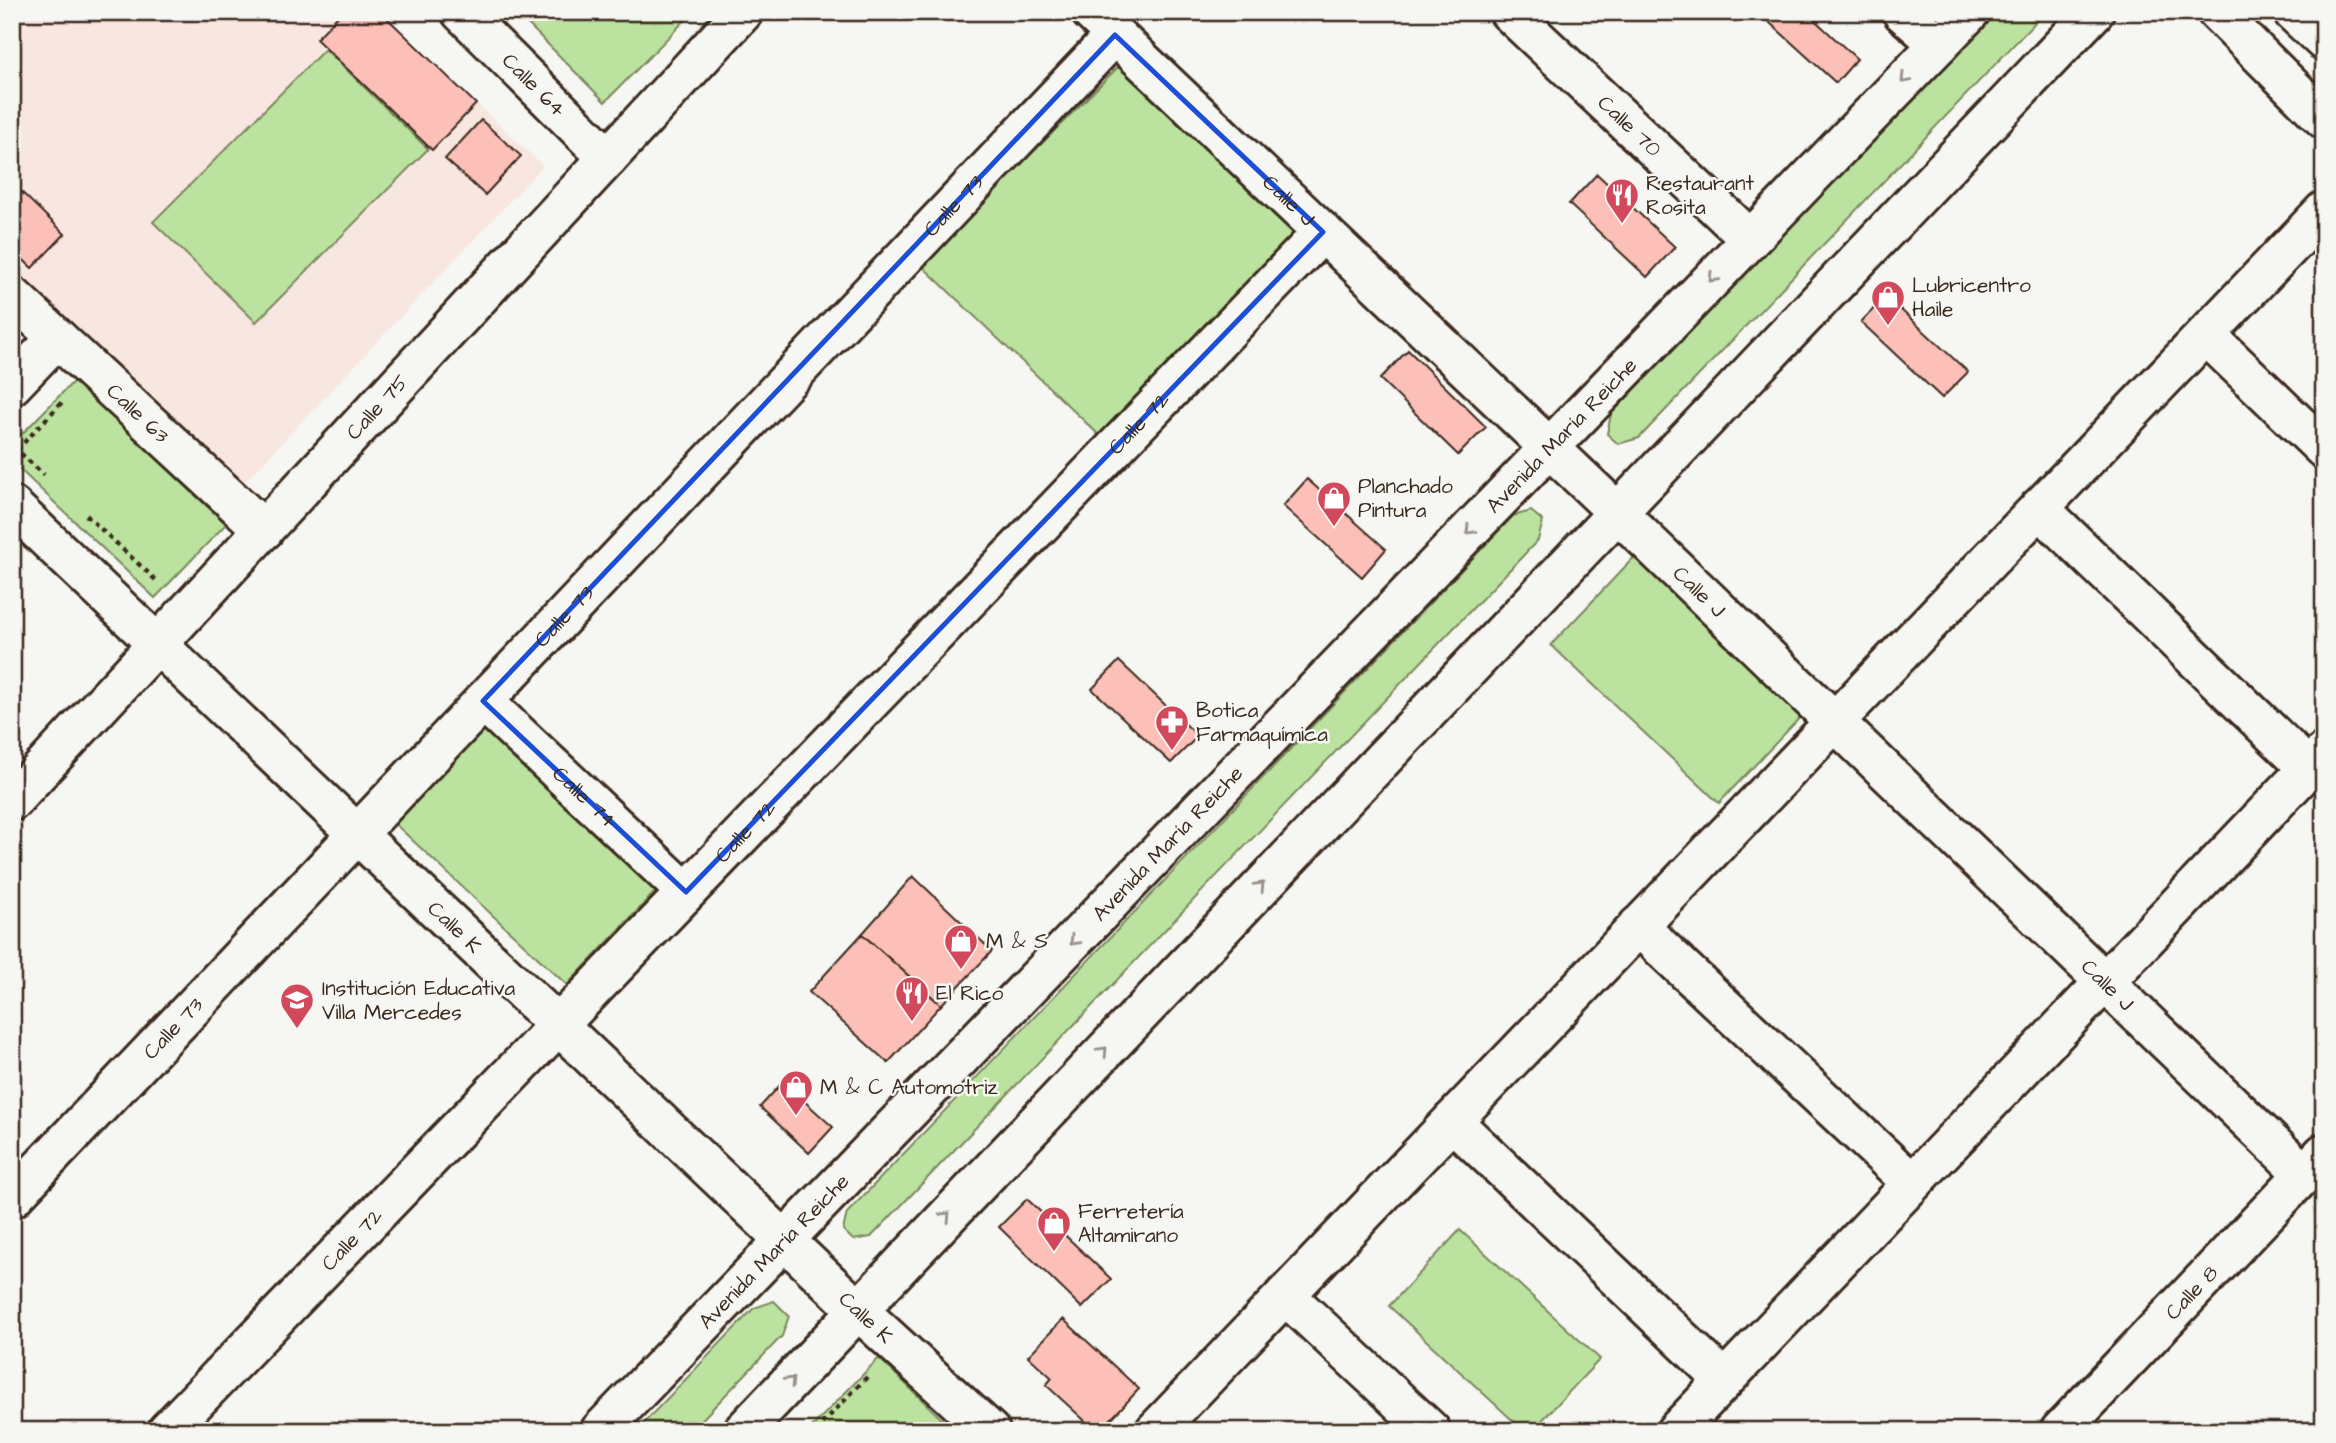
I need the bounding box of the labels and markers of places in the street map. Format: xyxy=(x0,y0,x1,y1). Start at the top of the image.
place label: Restaurant Rosita xyxy=(1646,169,1754,222)
restaurant icon: Restaurant Rosita xyxy=(1603,176,1641,225)
place label: Lubricentro Haile xyxy=(1912,271,2031,324)
shop icon: Lubricentro Haile xyxy=(1869,278,1907,327)
place label: Planchado Pintura xyxy=(1358,472,1453,525)
shop icon: Planchado Pintura xyxy=(1315,479,1353,528)
place label: Botica Farmaquímica xyxy=(1196,696,1328,749)
pharmacy icon: Botica Farmaquímica xyxy=(1153,703,1191,752)
shop icon: M & S xyxy=(942,922,980,971)
place label: M & S xyxy=(986,927,1048,956)
place label: Institución Educativa Villa Mercedes xyxy=(322,974,516,1027)
restaurant icon: El Rico xyxy=(893,974,931,1023)
place label: El Rico xyxy=(936,979,1004,1008)
school or university icon: Institución Educativa Villa Mercedes xyxy=(278,981,316,1030)
shop icon: M & C Automotriz xyxy=(777,1068,815,1117)
place label: M & C Automotriz xyxy=(820,1073,998,1102)
place label: Ferretería Altamirano xyxy=(1078,1197,1184,1250)
shop icon: Ferretería Altamirano xyxy=(1035,1204,1073,1253)

